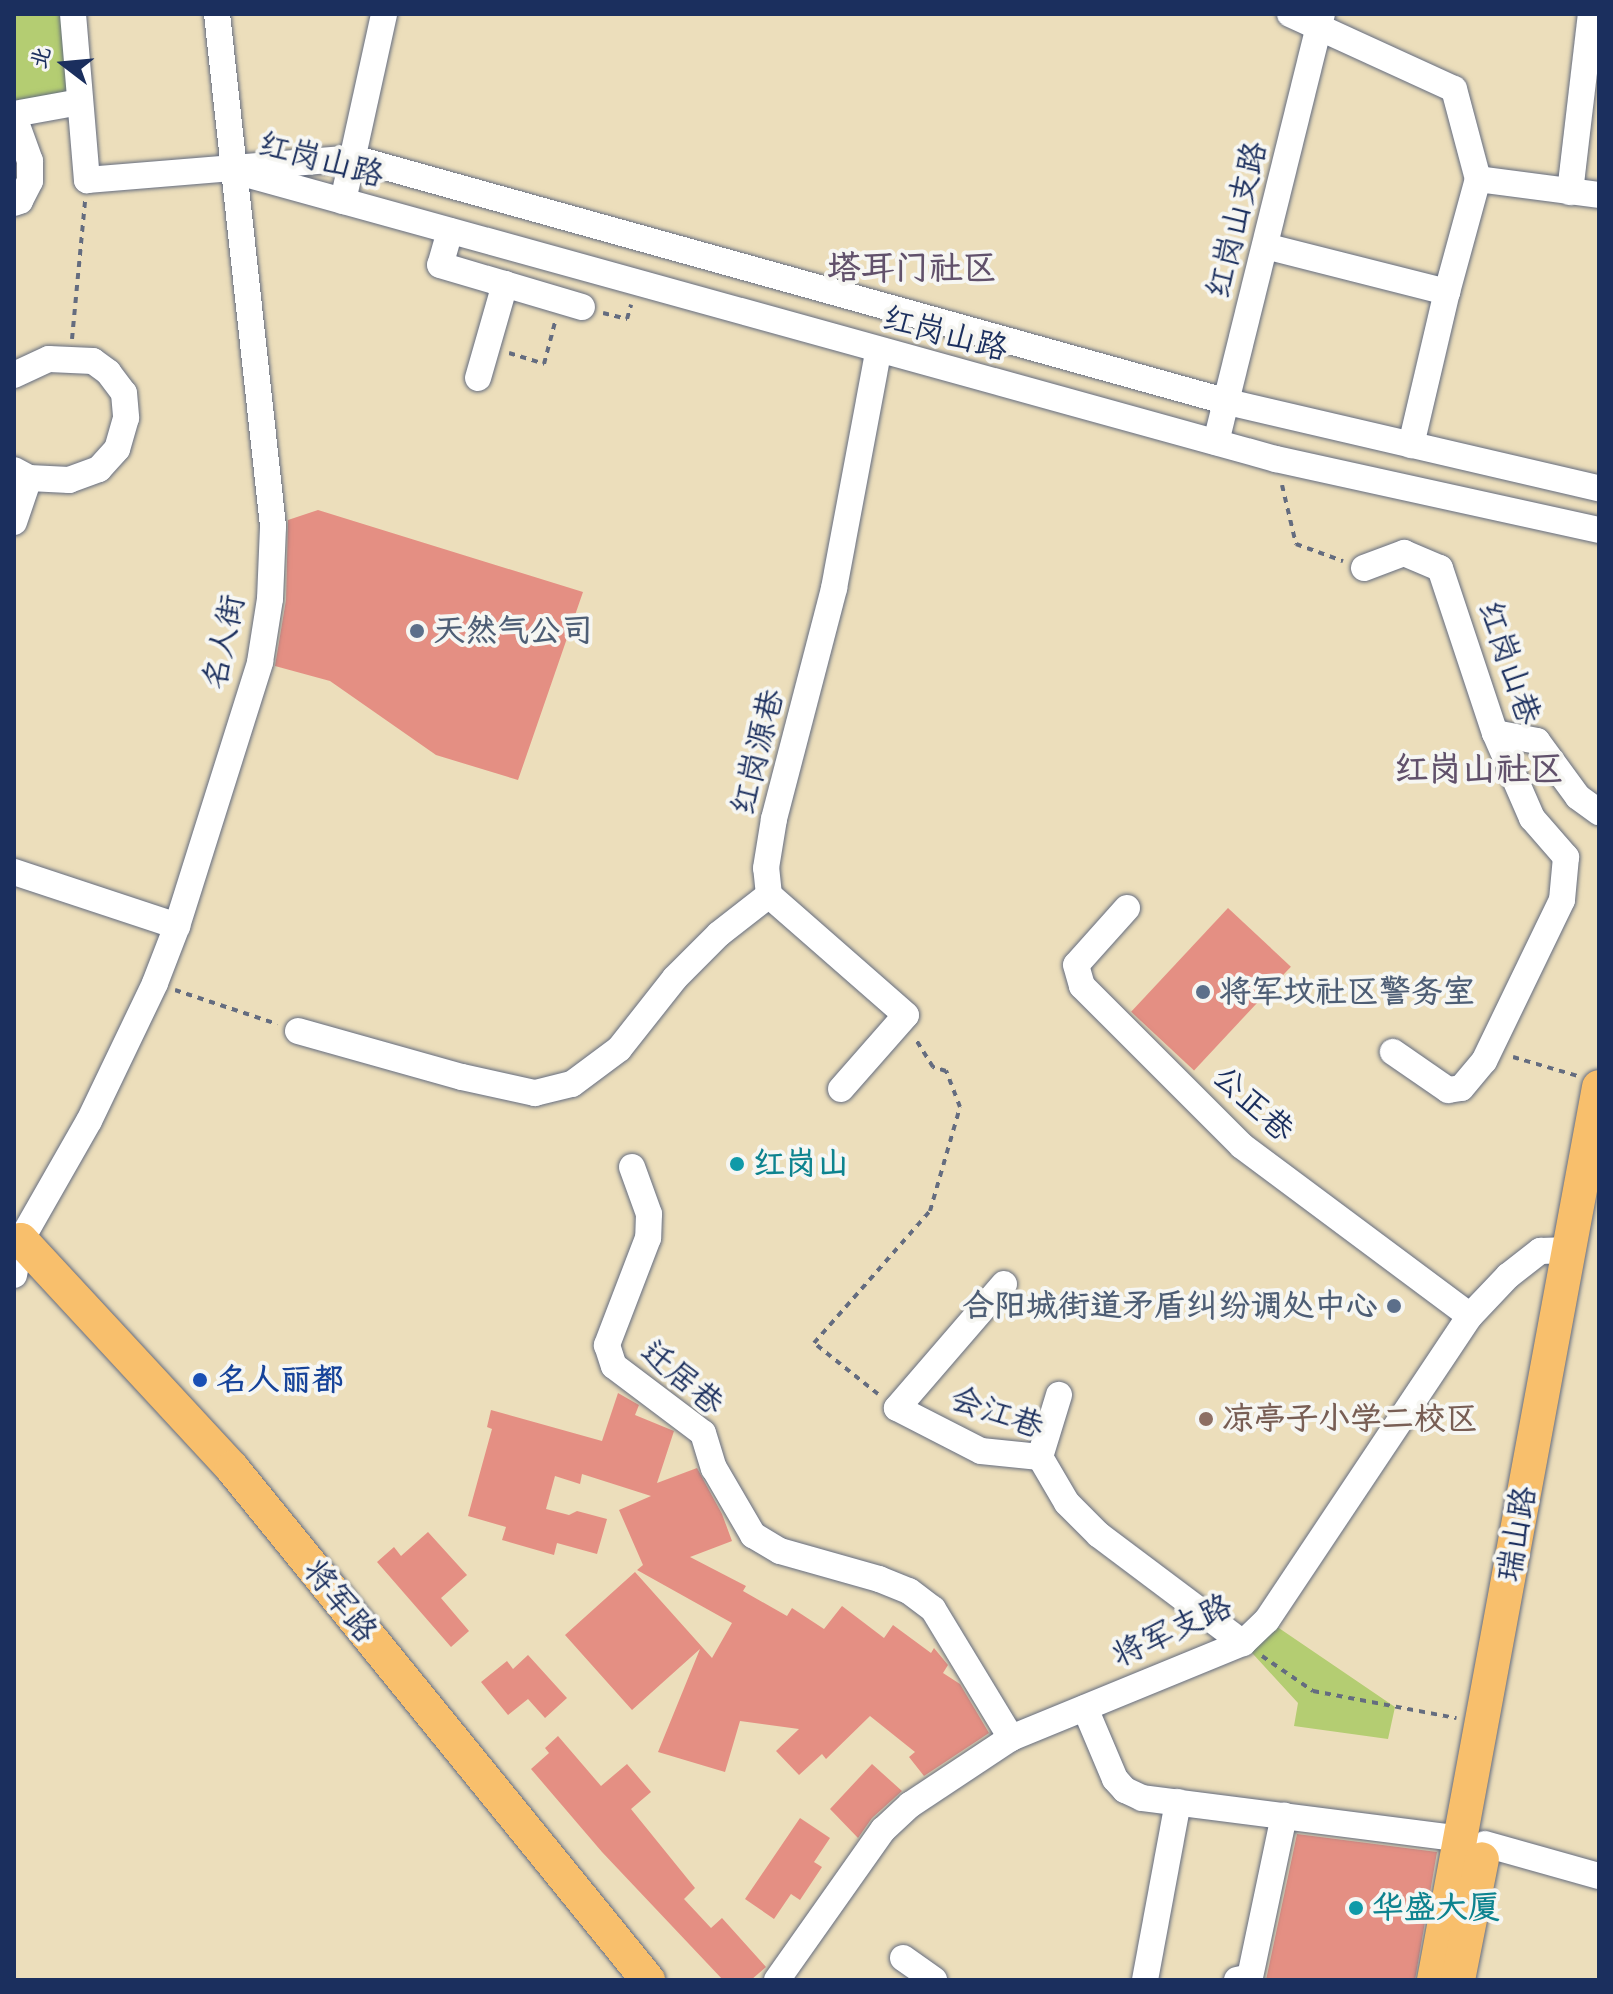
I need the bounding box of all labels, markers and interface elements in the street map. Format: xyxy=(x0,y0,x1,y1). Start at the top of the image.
north arrow xyxy=(24,24,104,104)
text: 北 xyxy=(24,43,57,72)
street label: 红岗山路 xyxy=(254,125,388,195)
street label: 红岗山支路 xyxy=(1199,138,1275,302)
district label: 塔耳门社区 xyxy=(827,248,997,288)
street label: 红岗山路 xyxy=(878,299,1012,369)
street label: 名人街 xyxy=(195,591,253,693)
street label: 红岗山巷 xyxy=(1470,596,1548,730)
place label: 天然气公司 xyxy=(433,612,593,650)
marker: 天然气公司 xyxy=(408,622,426,640)
street label: 红岗源巷 xyxy=(724,685,792,819)
district label: 红岗山社区 xyxy=(1394,749,1564,789)
place label: 将军坟社区警务室 xyxy=(1219,973,1475,1011)
marker: 将军坟社区警务室 xyxy=(1194,983,1212,1001)
street label: 公正巷 xyxy=(1204,1058,1302,1150)
place label: 红岗山 xyxy=(753,1145,849,1183)
marker: 红岗山 xyxy=(728,1155,746,1173)
place label: 合阳城街道矛盾纠纷调处中心 xyxy=(962,1287,1378,1325)
marker: 合阳城街道矛盾纠纷调处中心 xyxy=(1385,1297,1403,1315)
street label: 迁居巷 xyxy=(633,1332,731,1424)
place label: 名人丽都 xyxy=(216,1361,344,1399)
marker: 名人丽都 xyxy=(191,1371,209,1389)
street label: 会江巷 xyxy=(945,1379,1049,1447)
place label: 凉亭子小学二校区 xyxy=(1222,1400,1478,1438)
marker: 凉亭子小学二校区 xyxy=(1197,1410,1215,1428)
street label: 瑞山路 xyxy=(1490,1483,1544,1585)
street label: 将军路 xyxy=(295,1552,385,1650)
street label: 将军支路 xyxy=(1106,1587,1238,1675)
place label: 华盛大厦 xyxy=(1372,1889,1500,1927)
marker: 华盛大厦 xyxy=(1347,1899,1365,1917)

